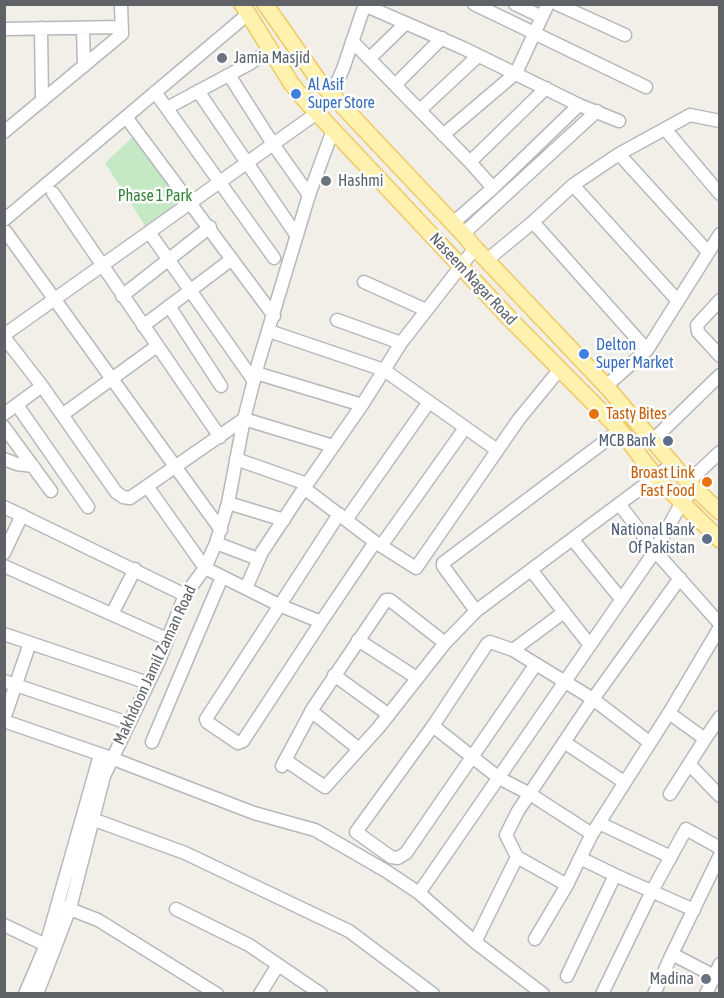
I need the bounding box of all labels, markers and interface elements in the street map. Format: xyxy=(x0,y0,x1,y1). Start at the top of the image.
place label: Jamia Masjid xyxy=(234,48,310,68)
marker: Jamia Masjid xyxy=(215,51,229,65)
place label: Al Asif Super Store xyxy=(308,75,375,113)
marker: Al Asif Super Store xyxy=(289,87,303,101)
place label: Hashmi xyxy=(338,171,383,191)
marker: Hashmi xyxy=(319,174,333,188)
park label: Phase 1 Park xyxy=(118,186,192,206)
street label: Naseem Nagar Road xyxy=(425,229,521,329)
place label: Delton Super Market xyxy=(596,335,674,373)
marker: Delton Super Market xyxy=(577,347,591,361)
place label: Tasty Bites xyxy=(606,404,667,424)
marker: Tasty Bites xyxy=(587,407,601,421)
place label: MCB Bank xyxy=(598,431,656,451)
marker: MCB Bank xyxy=(661,434,675,448)
place label: Broast Link Fast Food xyxy=(631,463,695,501)
marker: Broast Link Fast Food xyxy=(700,475,714,489)
place label: National Bank Of Pakistan xyxy=(611,520,695,558)
marker: National Bank Of Pakistan xyxy=(700,532,714,546)
street label: Makhdoon Jamil Zaman Road xyxy=(110,582,200,748)
place label: Madina xyxy=(649,969,694,989)
marker: Madina xyxy=(699,972,713,986)

